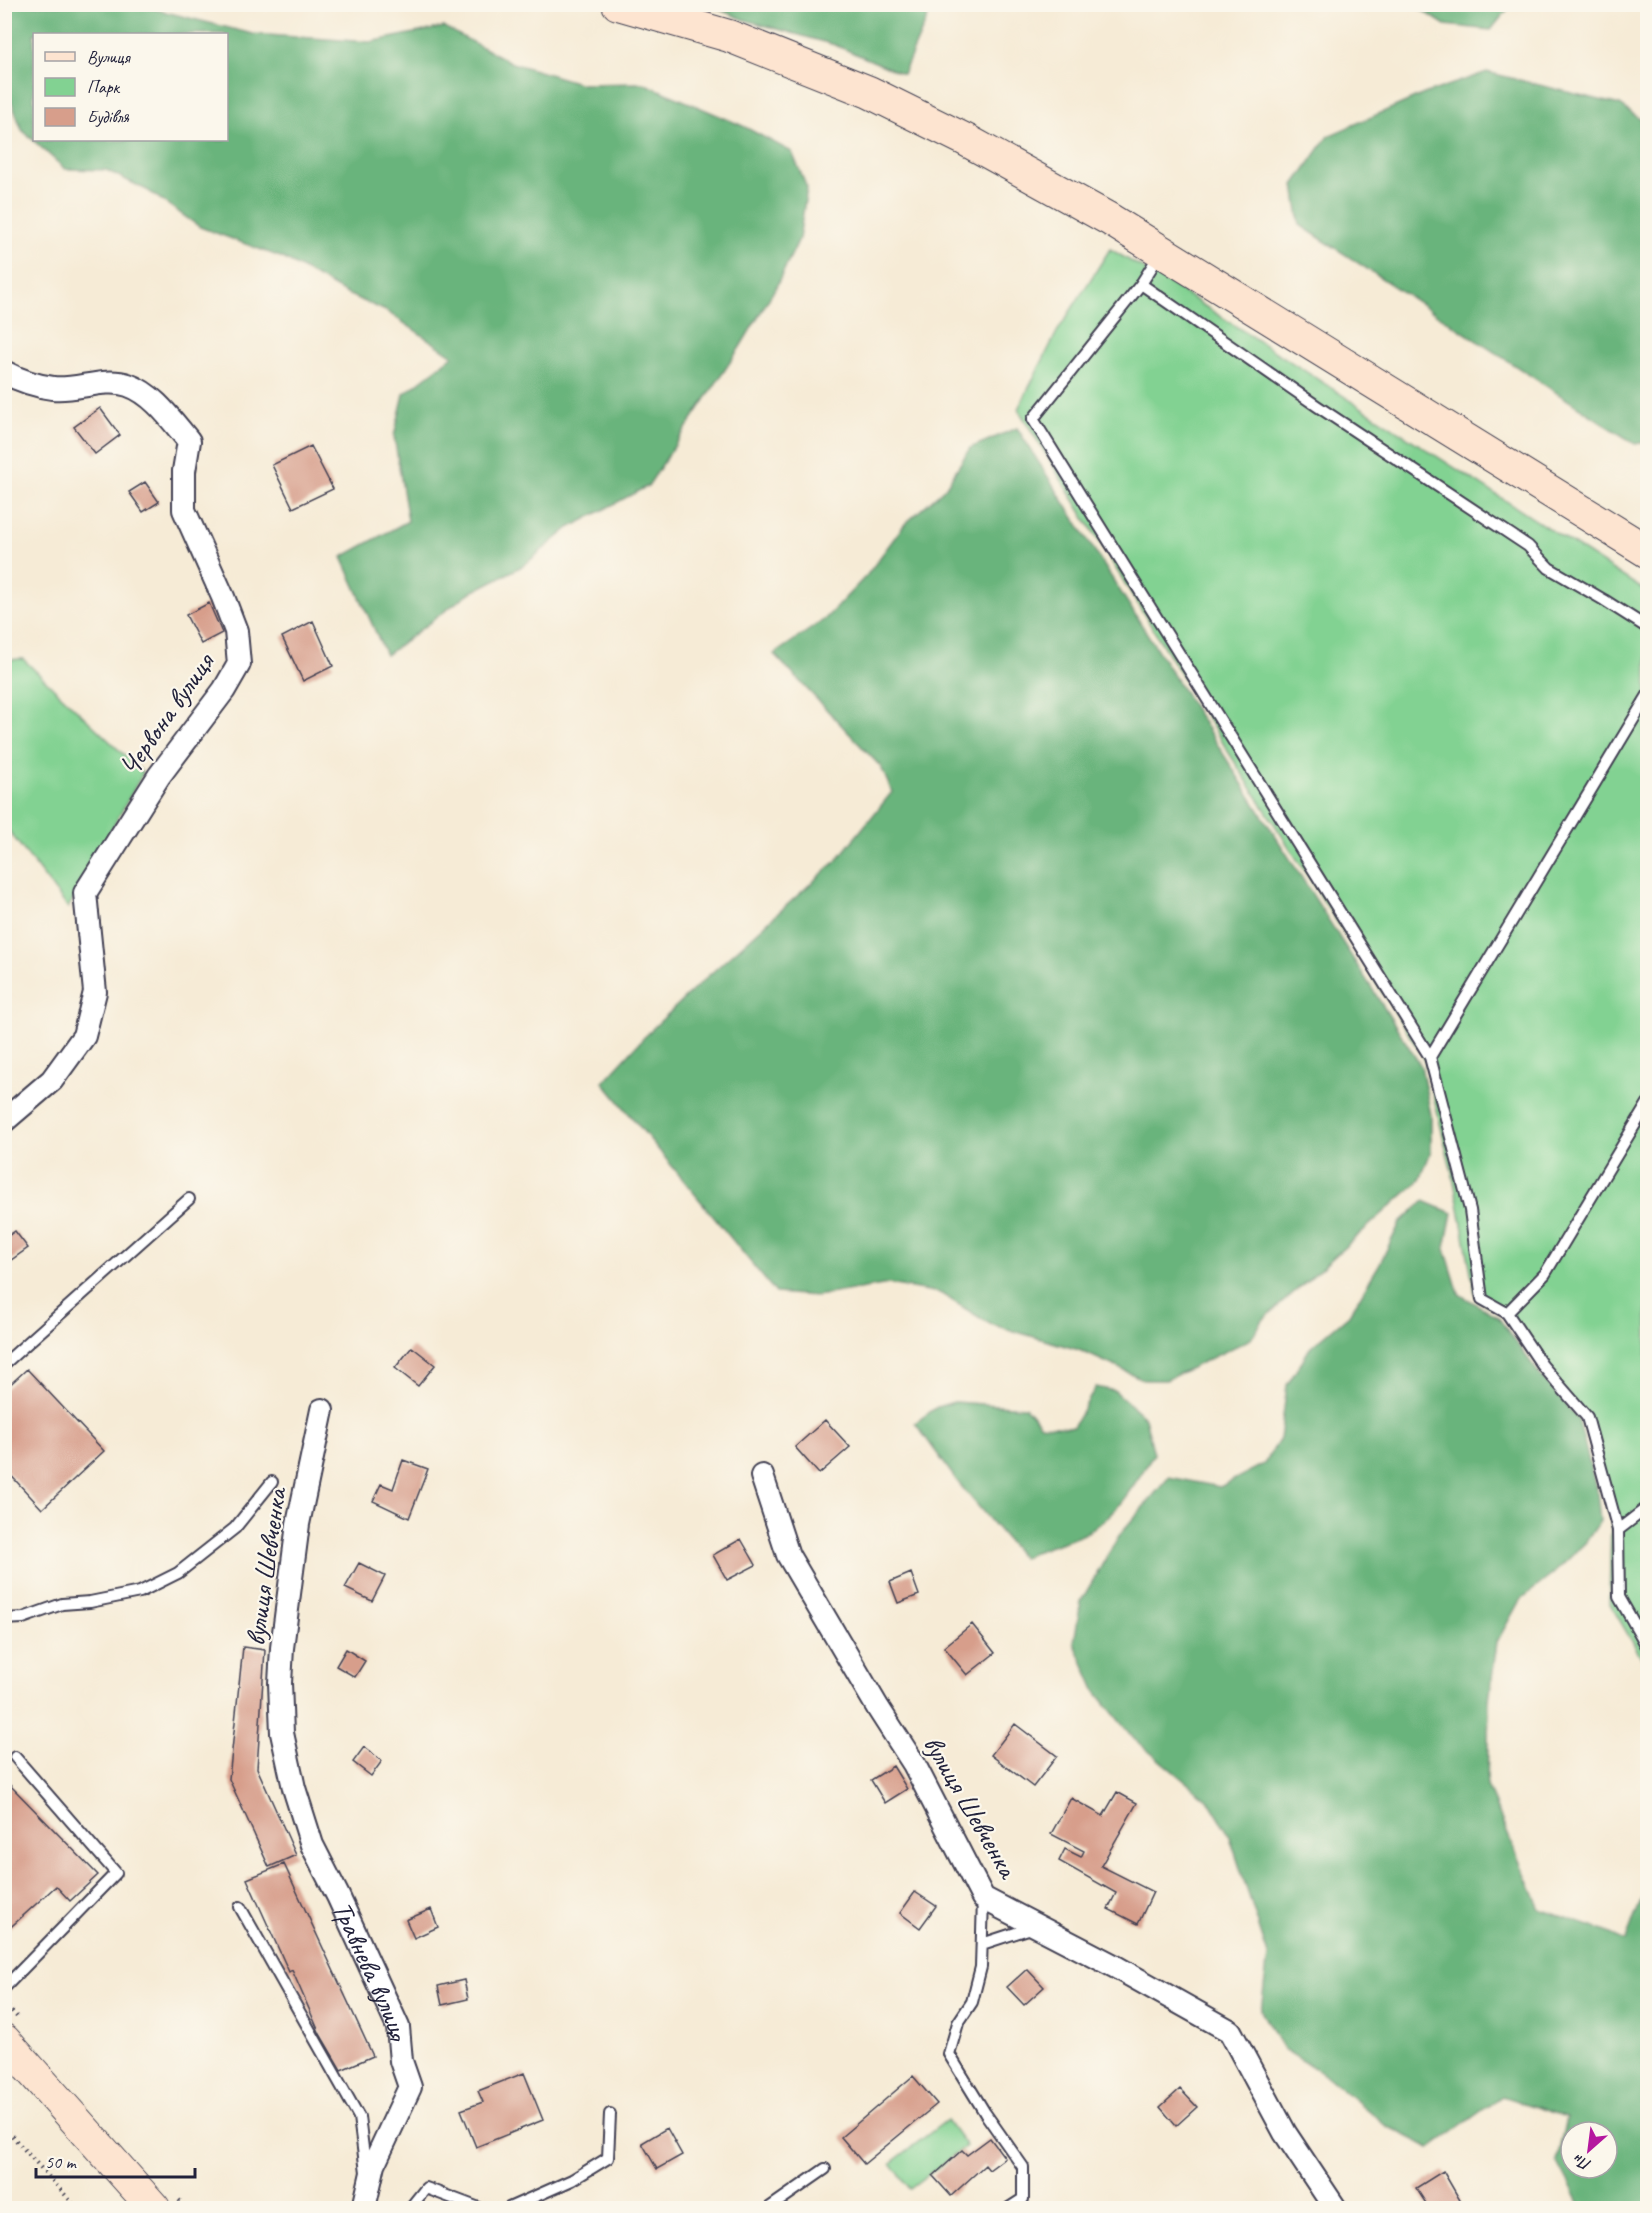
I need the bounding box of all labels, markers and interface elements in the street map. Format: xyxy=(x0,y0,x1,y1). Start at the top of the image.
legend xyxy=(33,33,228,141)
text: Вулиця xyxy=(87,46,131,68)
text: Парк xyxy=(87,76,121,98)
text: Будівля xyxy=(87,106,130,128)
street label: Червона вулиця xyxy=(112,644,223,782)
street label: вулиця Шевченка xyxy=(237,1484,294,1648)
street label: вулиця Шевченка xyxy=(916,1729,1027,1886)
street label: Травнева вулиця xyxy=(325,1896,416,2043)
north arrow xyxy=(1559,2120,1619,2180)
scale bar xyxy=(36,2141,195,2179)
text: Пн xyxy=(1570,2149,1595,2175)
text: 50 m xyxy=(45,2151,78,2173)

